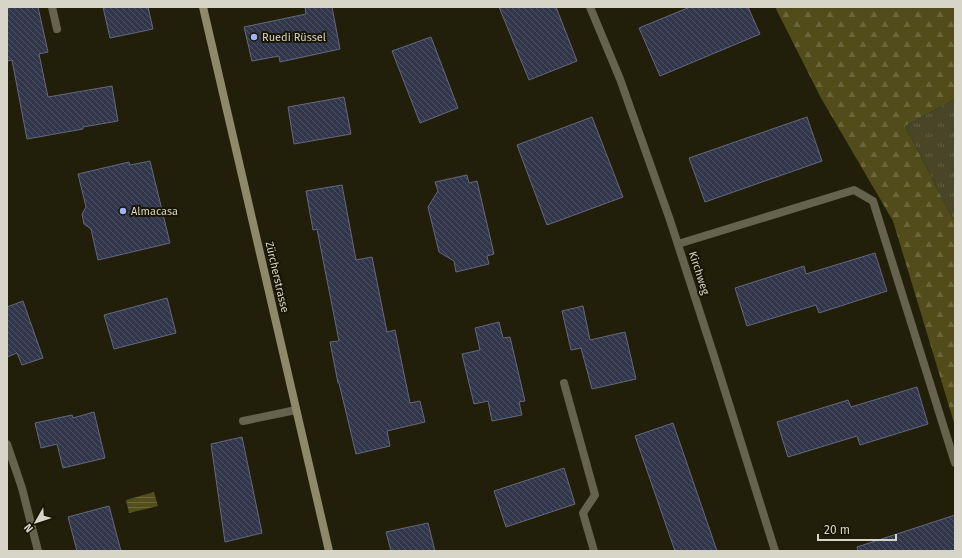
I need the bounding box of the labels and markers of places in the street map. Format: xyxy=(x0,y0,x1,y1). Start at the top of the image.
place label: Ruedi Rüssel xyxy=(262,31,326,44)
marker: Ruedi Rüssel xyxy=(249,32,259,42)
place label: Almacasa xyxy=(131,205,178,218)
marker: Almacasa xyxy=(118,206,128,216)

